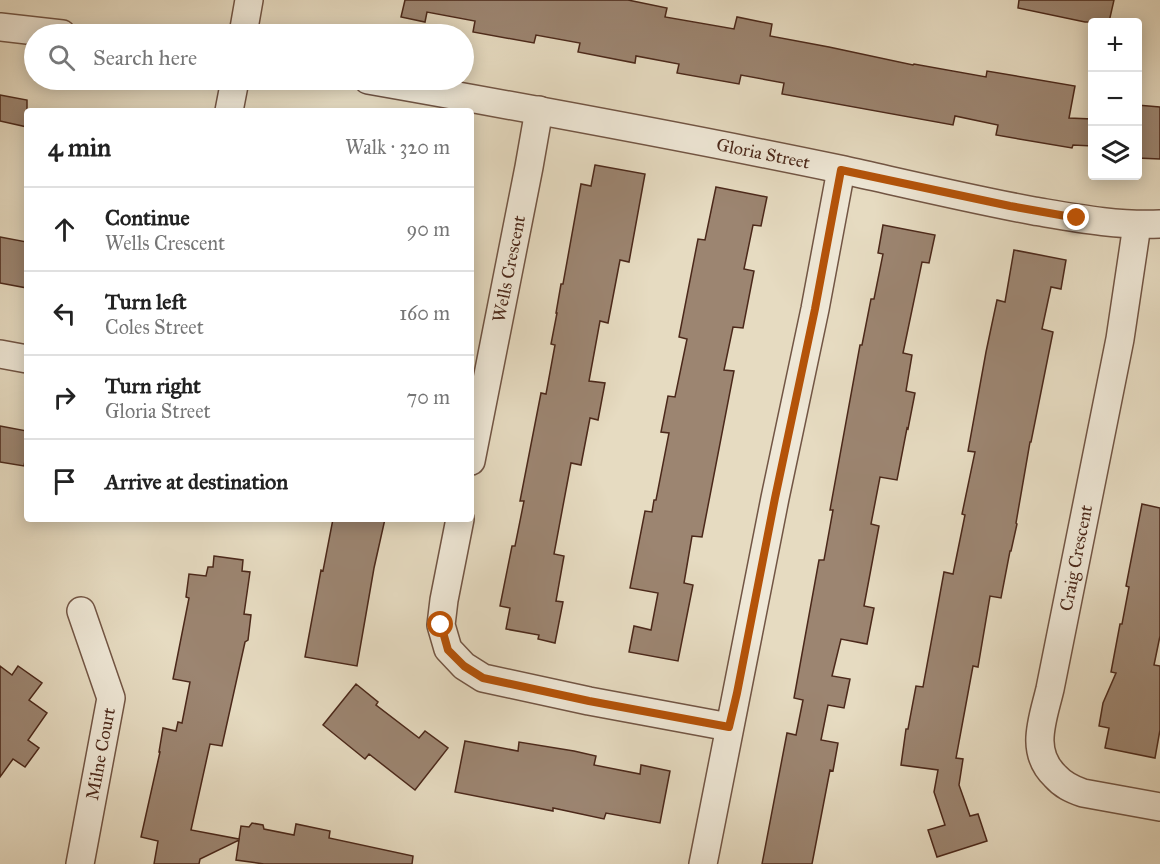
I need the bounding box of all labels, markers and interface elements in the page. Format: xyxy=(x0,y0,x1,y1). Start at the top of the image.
map controls xyxy=(1088,18,1142,180)
button: + xyxy=(1088,18,1142,72)
search box xyxy=(24,24,474,90)
icon: search xyxy=(45,41,78,74)
text: Search here xyxy=(93,44,197,71)
button: − xyxy=(1088,72,1142,126)
button: layers xyxy=(1088,126,1142,180)
text: 4 min xyxy=(48,131,111,163)
street label: Gloria Street xyxy=(714,133,813,174)
text: Walk · 320 m xyxy=(345,135,450,159)
text: Continue xyxy=(105,204,190,231)
route end xyxy=(1063,204,1089,230)
icon: ahead xyxy=(48,213,81,246)
street label: Wells Crescent xyxy=(488,213,530,324)
text: 90 m xyxy=(407,217,450,241)
text: Wells Crescent xyxy=(105,231,225,255)
text: Turn left xyxy=(105,288,187,315)
icon: left xyxy=(48,297,81,330)
text: 160 m xyxy=(399,301,450,325)
text: Coles Street xyxy=(105,315,204,339)
text: Turn right xyxy=(105,372,201,399)
icon: right xyxy=(48,381,81,414)
text: 70 m xyxy=(407,385,450,409)
text: Gloria Street xyxy=(105,399,211,423)
icon: arrive xyxy=(48,465,81,498)
text: Arrive at destination xyxy=(105,468,288,495)
street label: Craig Crescent xyxy=(1055,502,1098,613)
route start xyxy=(427,611,453,637)
street label: Milne Court xyxy=(81,705,120,802)

